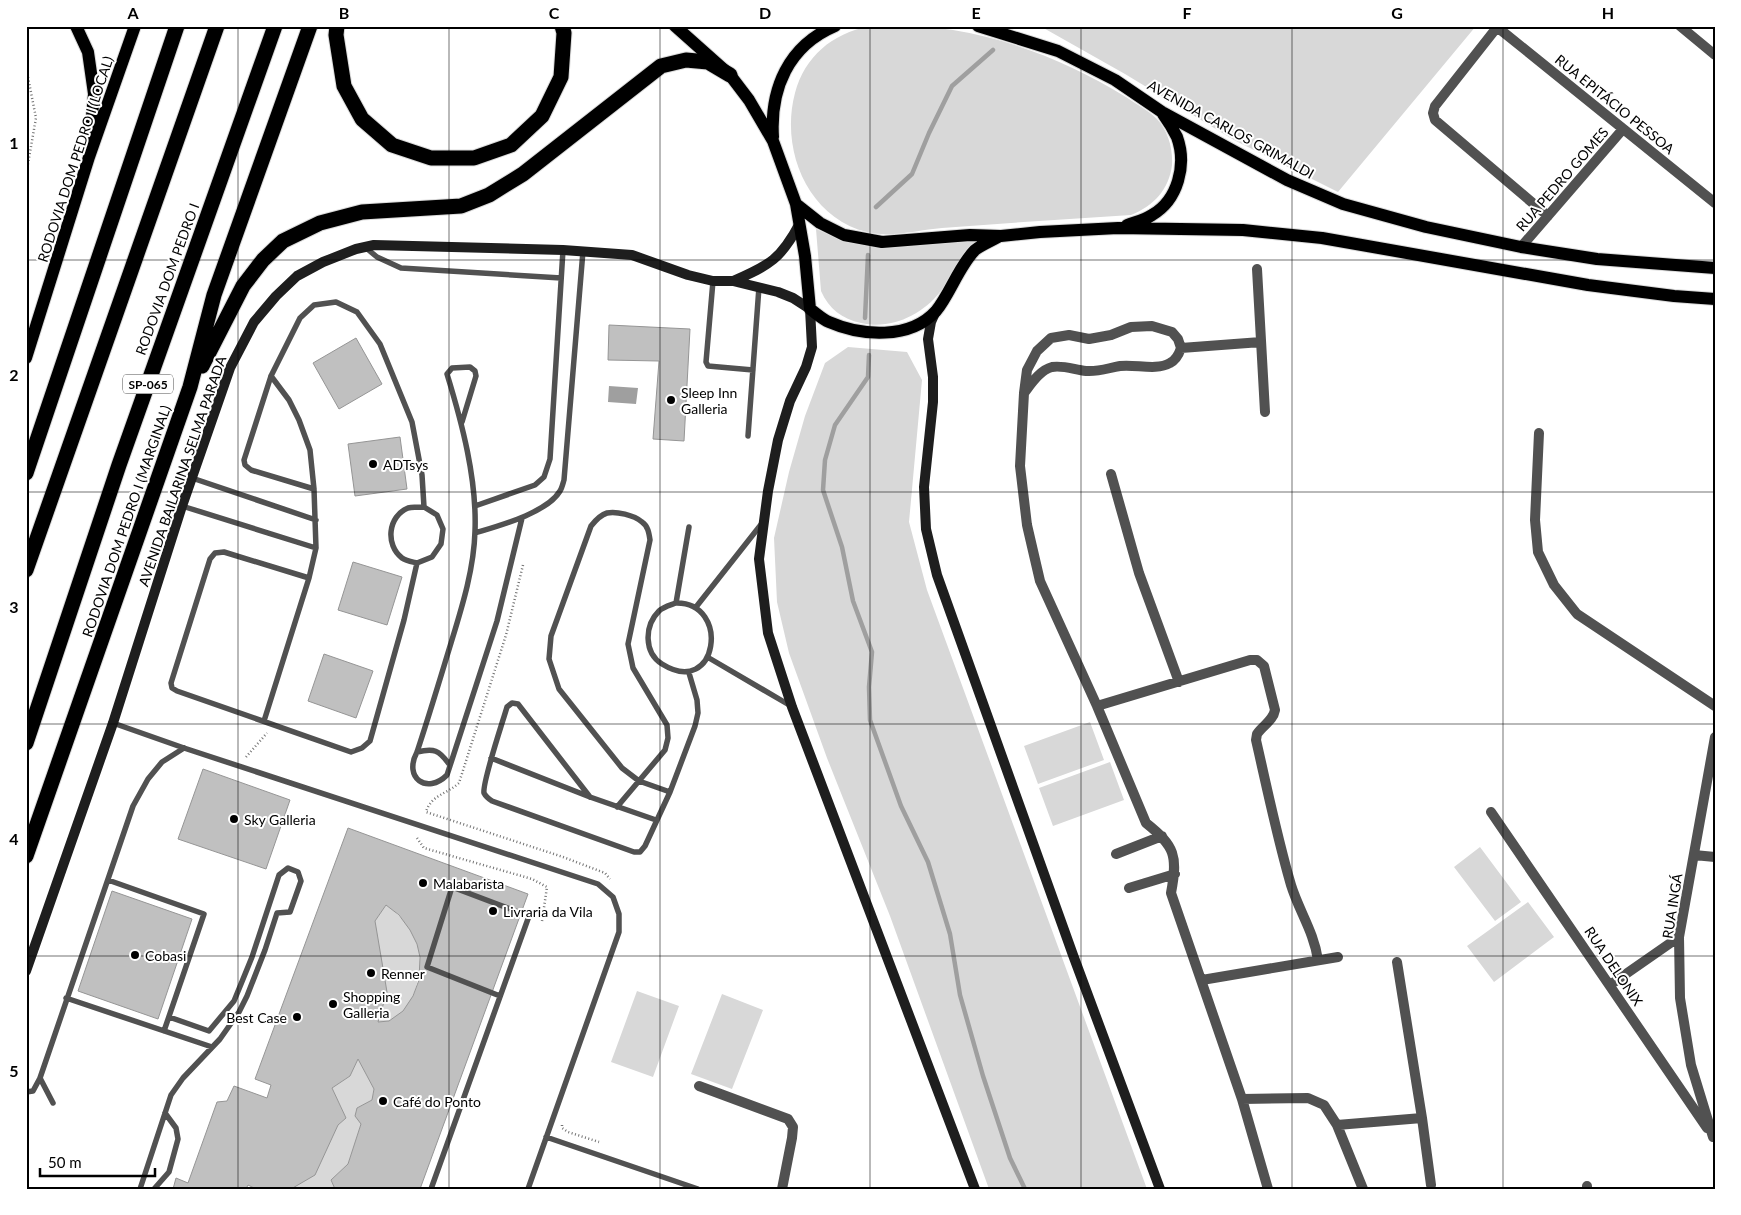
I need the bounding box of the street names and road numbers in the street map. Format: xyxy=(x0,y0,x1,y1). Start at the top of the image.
street label: RUA EPITÁCIO PESSOA xyxy=(1552,51,1678,158)
street label: RODOVIA DOM PEDRO I (LOCAL) xyxy=(34,54,116,264)
street label: AVENIDA CARLOS GRIMALDI xyxy=(1145,76,1317,182)
street label: RUA PEDRO GOMES xyxy=(1512,124,1612,234)
street label: RODOVIA DOM PEDRO I xyxy=(132,201,202,357)
street label: AVENIDA BAILARINA SELMA PARADA xyxy=(134,353,230,588)
road number: SP-065 xyxy=(123,374,173,394)
street label: RODOVIA DOM PEDRO I (MARGINAL) xyxy=(78,403,174,639)
street label: RUA INGÁ xyxy=(1658,872,1686,940)
street label: RUA DELONIX xyxy=(1581,923,1647,1009)

